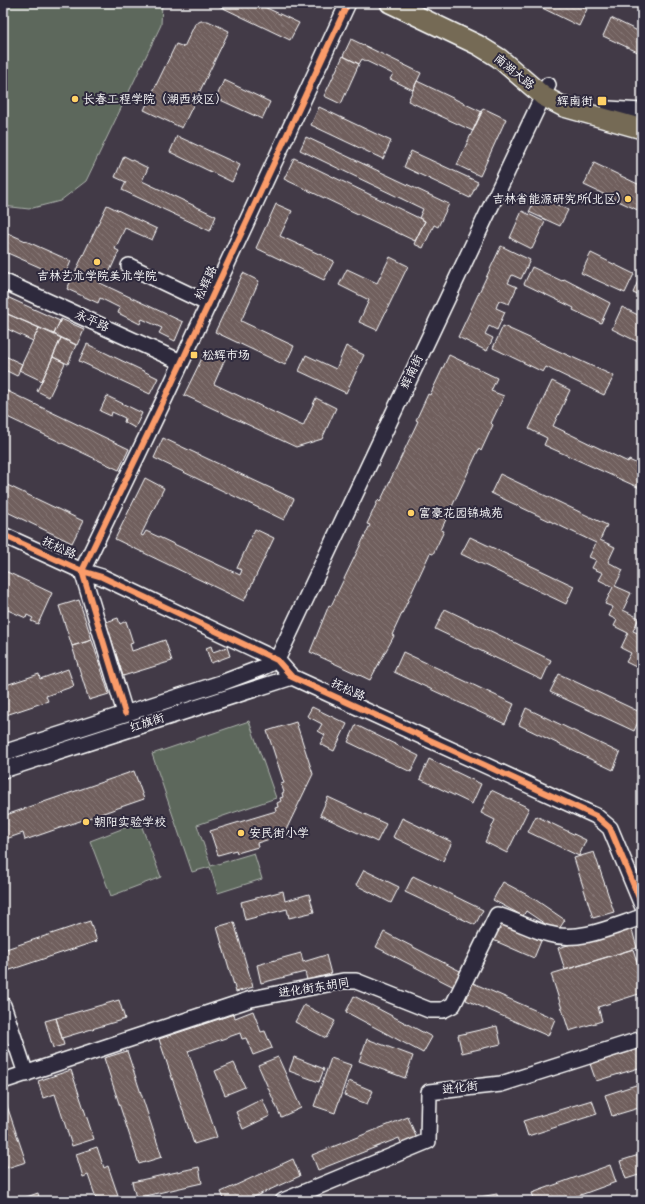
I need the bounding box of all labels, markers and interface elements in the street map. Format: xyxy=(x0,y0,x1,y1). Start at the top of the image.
street label: 南湖大路 xyxy=(490,50,538,94)
place label: 长春工程学院（湖西校区） xyxy=(83,91,227,108)
place label: 辉南街 xyxy=(557,93,593,110)
marker: 长春工程学院（湖西校区） xyxy=(70,94,80,104)
marker: 辉南街 xyxy=(596,95,608,107)
place label: 吉林省能源研究所(北区) xyxy=(492,191,620,208)
marker: 吉林省能源研究所(北区) xyxy=(623,194,633,204)
marker: 吉林艺术学院美术学院 xyxy=(92,257,102,267)
street label: 松辉路 xyxy=(191,263,221,303)
place label: 吉林艺术学院美术学院 xyxy=(37,268,157,285)
street label: 永平路 xyxy=(72,306,112,336)
place label: 松辉市场 xyxy=(202,347,250,364)
marker: 松辉市场 xyxy=(189,350,199,360)
street label: 辉南街 xyxy=(397,352,427,392)
place label: 富豪花园锦城苑 xyxy=(419,505,503,522)
marker: 富豪花园锦城苑 xyxy=(406,508,416,518)
street label: 抚松路 xyxy=(39,533,79,563)
street label: 抚松路 xyxy=(328,675,368,705)
street label: 红旗街 xyxy=(127,709,167,737)
place label: 朝阳实验学校 xyxy=(94,814,166,831)
marker: 朝阳实验学校 xyxy=(81,817,91,827)
place label: 安民街小学 xyxy=(249,825,309,842)
marker: 安民街小学 xyxy=(236,828,246,838)
street label: 进化街东胡同 xyxy=(277,974,351,1002)
street label: 进化街 xyxy=(441,1077,479,1099)

